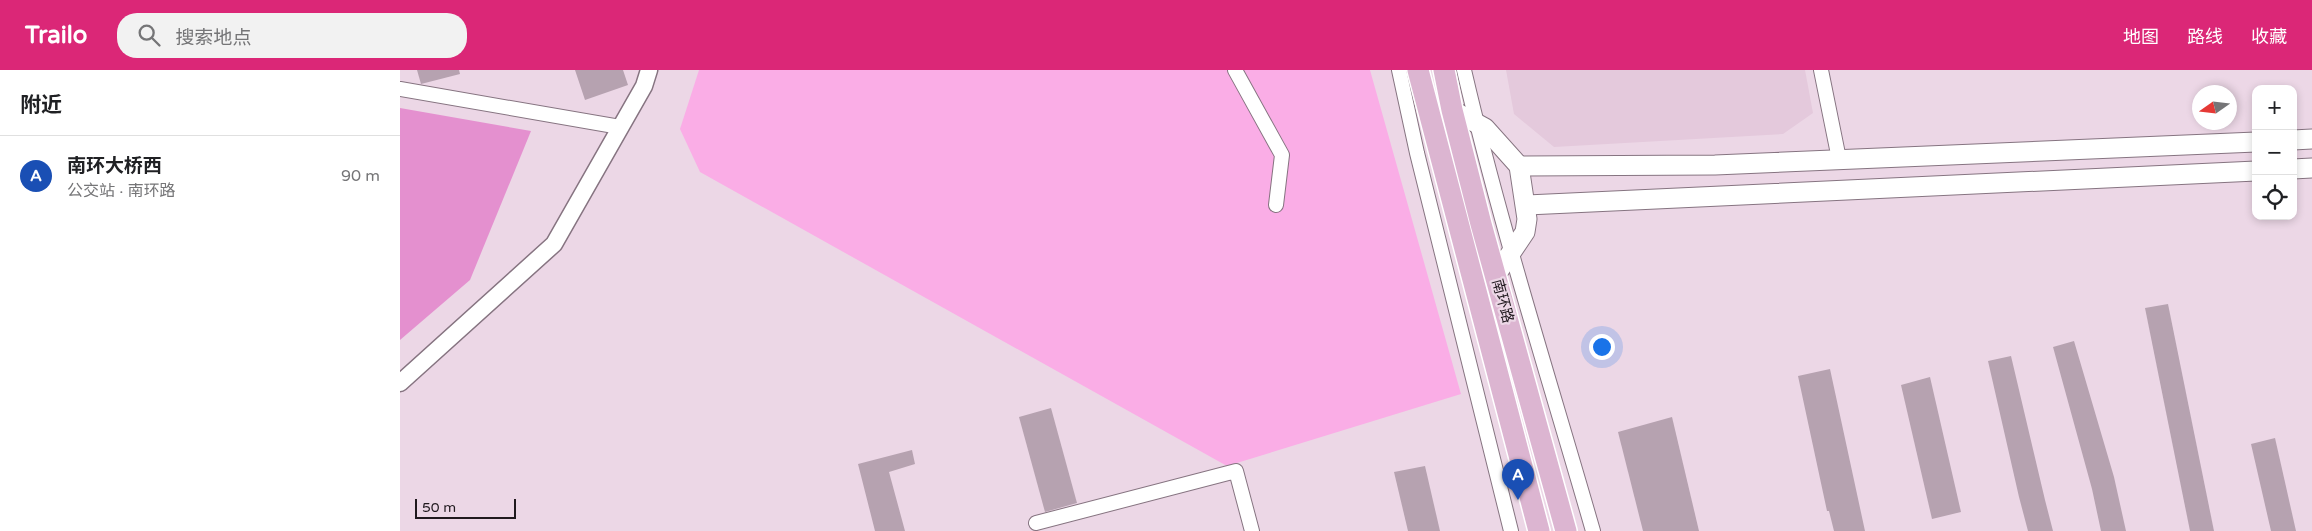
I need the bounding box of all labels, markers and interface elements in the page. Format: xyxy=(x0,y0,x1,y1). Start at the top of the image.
search box xyxy=(117,13,467,58)
text: Trailo xyxy=(25,21,87,50)
icon: search xyxy=(135,21,163,49)
text: 地图 xyxy=(2123,26,2159,48)
text: 路线 xyxy=(2187,26,2223,48)
text: 收藏 xyxy=(2251,26,2287,48)
text: 搜索地点 xyxy=(175,27,251,49)
north arrow xyxy=(2192,85,2237,130)
map controls xyxy=(2252,85,2297,220)
button: + xyxy=(2252,85,2297,130)
text: 附近 xyxy=(20,93,62,118)
button: − xyxy=(2252,130,2297,175)
text: 南环大桥西 xyxy=(67,155,162,177)
text: A xyxy=(30,166,42,186)
text: 90 m xyxy=(341,166,380,186)
button: locate xyxy=(2252,175,2297,220)
text: 公交站 · 南环路 xyxy=(67,181,175,201)
street label: 南环路 xyxy=(1488,277,1518,325)
your location xyxy=(1589,334,1615,360)
pin: A xyxy=(1502,459,1534,500)
scale bar xyxy=(415,496,516,519)
text: 50 m xyxy=(422,499,456,516)

